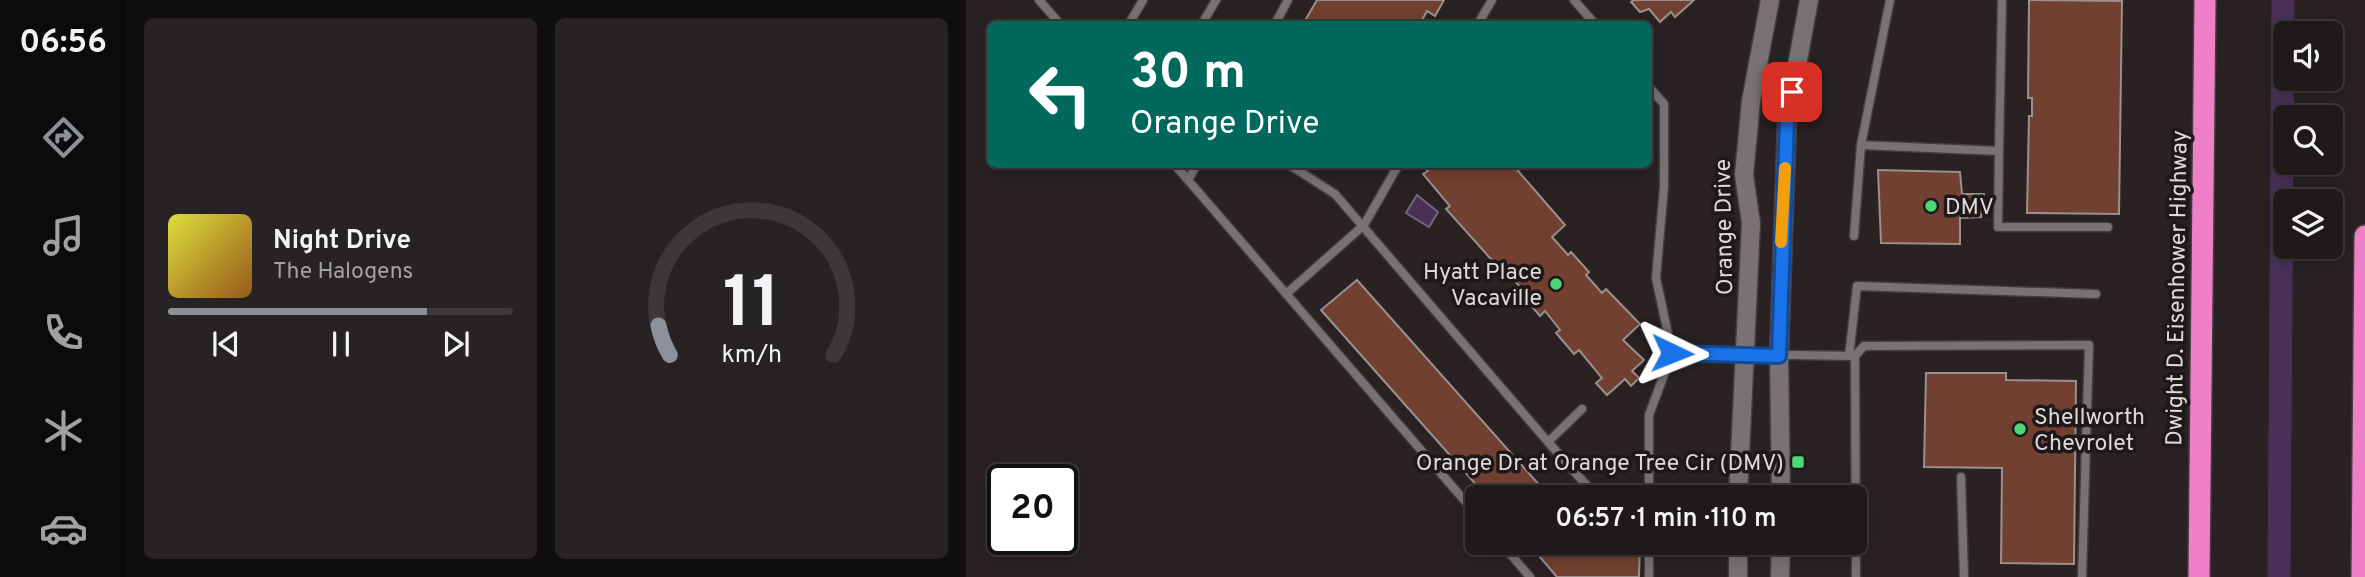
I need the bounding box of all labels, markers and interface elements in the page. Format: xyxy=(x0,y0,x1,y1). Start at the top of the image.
map controls xyxy=(2273,21,2343,259)
button: sound xyxy=(2273,21,2343,91)
text: 06:56 xyxy=(19,24,107,64)
text: 30 m xyxy=(1130,44,1246,106)
icon: left xyxy=(1015,49,1106,140)
pin xyxy=(1762,62,1822,122)
icon: arrive xyxy=(1773,73,1811,111)
text: Orange Drive xyxy=(1130,105,1319,145)
button: search xyxy=(2273,105,2343,175)
icon: directions xyxy=(39,113,88,162)
street label: Dwight D. Eisenhower Highway xyxy=(2161,130,2196,446)
street label: Orange Drive xyxy=(1710,159,1741,295)
button: layers xyxy=(2273,189,2343,259)
place label: DMV xyxy=(1945,194,1994,223)
marker: DMV xyxy=(1923,198,1939,214)
icon: music xyxy=(39,211,88,260)
text: Night Drive xyxy=(273,225,411,258)
text: The Halogens xyxy=(273,258,413,287)
place label: Hyatt Place Vacaville xyxy=(1423,259,1542,314)
text: 11 xyxy=(722,261,781,353)
marker: Hyatt Place Vacaville xyxy=(1548,276,1564,292)
icon: phone xyxy=(39,308,88,357)
position arrow xyxy=(1635,316,1709,390)
icon: previous xyxy=(207,325,245,363)
icon: pause xyxy=(322,325,360,363)
icon: next xyxy=(437,325,475,363)
text: km/h xyxy=(721,339,782,371)
place label: Shellworth Chevrolet xyxy=(2034,404,2145,459)
icon: climate xyxy=(39,406,88,455)
marker: Shellworth Chevrolet xyxy=(2012,421,2028,437)
place label: Orange Dr at Orange Tree Cir (DMV) xyxy=(1416,450,1784,479)
marker: Orange Dr at Orange Tree Cir (DMV) xyxy=(1790,454,1806,470)
speed limit sign: 20 xyxy=(987,464,1078,555)
text: 06:57 · 1 min · 110 m xyxy=(1555,503,1777,536)
icon: car xyxy=(39,504,88,553)

